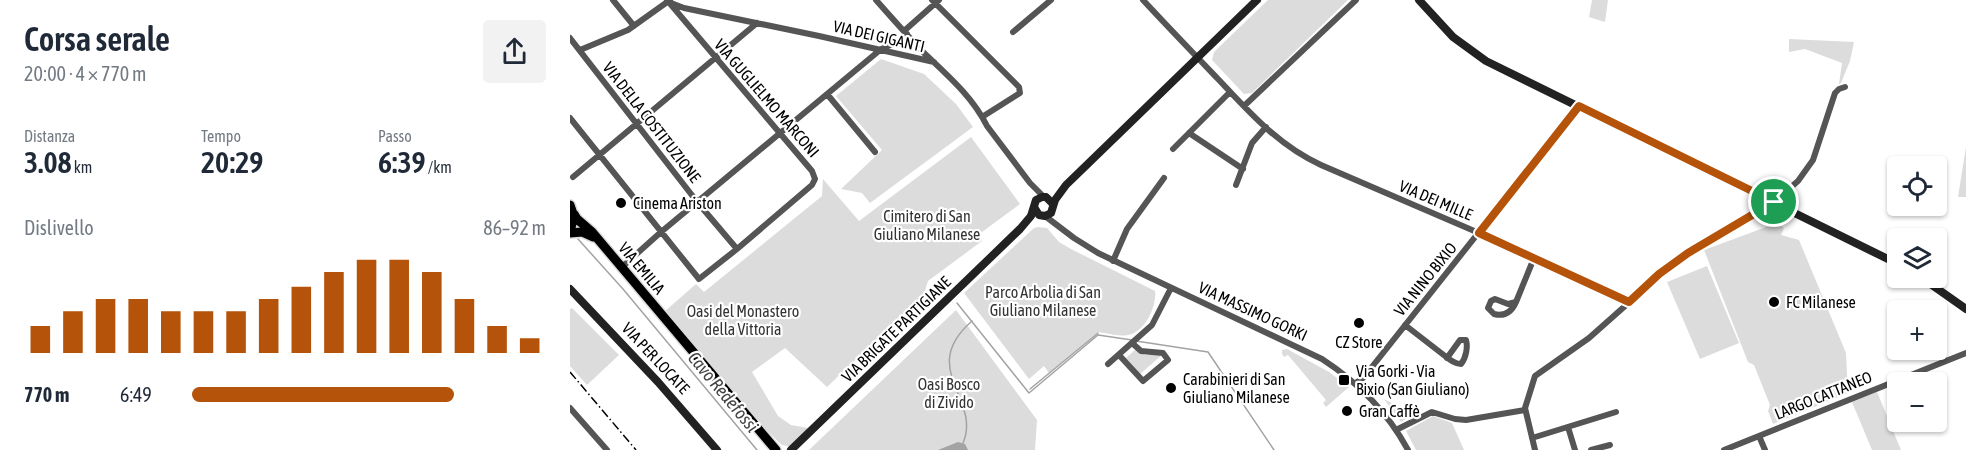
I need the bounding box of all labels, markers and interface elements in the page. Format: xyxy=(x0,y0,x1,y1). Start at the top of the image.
street label: VIA DEI GIGANTI xyxy=(831,17,927,55)
text: Corsa serale xyxy=(24,20,170,58)
button: share xyxy=(483,20,546,83)
street label: VIA GUGLIELMO MARCONI xyxy=(711,35,823,161)
street label: VIA DELLA COSTITUZIONE xyxy=(599,58,705,186)
text: 20:00 · 4 × 770 m xyxy=(24,62,146,85)
text: Distanza xyxy=(24,127,75,145)
text: Tempo xyxy=(201,127,241,145)
text: Passo xyxy=(378,127,412,145)
text: 3.08 xyxy=(24,145,72,179)
text: 20:29 xyxy=(201,145,263,179)
text: 6:39 xyxy=(378,145,426,179)
map controls xyxy=(1887,156,1947,432)
button: locate xyxy=(1887,156,1947,216)
text: km xyxy=(72,158,92,176)
text: /km xyxy=(426,158,452,176)
street label: VIA DEI MILLE xyxy=(1397,176,1476,224)
pin xyxy=(1748,176,1799,227)
icon: arrive xyxy=(1757,185,1790,218)
place label: Cinema Ariston xyxy=(633,194,722,212)
marker: Cinema Ariston xyxy=(614,196,628,210)
park label: Cimitero di San Giuliano Milanese xyxy=(874,207,980,243)
text: Dislivello xyxy=(24,216,94,239)
text: 86–92 m xyxy=(483,216,546,239)
button: layers xyxy=(1887,228,1947,288)
street label: VIA EMILIA xyxy=(615,239,669,298)
street label: VIA NINO BIXIO xyxy=(1390,239,1460,319)
street label: VIA BRIGATE PARTIGIANE xyxy=(838,272,954,386)
street label: VIA MASSIMO GORKI xyxy=(1196,278,1310,344)
park label: Parco Arbolia di San Giuliano Milanese xyxy=(985,283,1101,319)
place label: FC Milanese xyxy=(1786,293,1856,311)
marker: FC Milanese xyxy=(1767,295,1781,309)
button: + xyxy=(1887,300,1947,360)
park label: Oasi del Monastero della Vittoria xyxy=(687,302,799,338)
marker: CZ Store xyxy=(1352,316,1366,330)
street label: VIA PER LOCATE xyxy=(619,319,693,397)
place label: CZ Store xyxy=(1335,333,1383,351)
water label: Cavo Redefossi xyxy=(684,347,763,436)
place label: Via Gorki - Via Bixio (San Giuliano) xyxy=(1356,362,1470,399)
street label: LARGO CATTANEO xyxy=(1772,367,1874,423)
place label: Carabinieri di San Giuliano Milanese xyxy=(1183,370,1290,406)
button: − xyxy=(1887,372,1947,432)
marker: Via Gorki - Via Bixio (San Giuliano) xyxy=(1337,373,1351,387)
park label: Oasi Bosco di Zivido xyxy=(918,375,980,411)
marker: Carabinieri di San Giuliano Milanese xyxy=(1164,381,1178,395)
text: 770 m xyxy=(24,383,69,406)
text: 6:49 xyxy=(120,383,152,406)
place label: Gran Caffè xyxy=(1359,402,1420,420)
marker: Gran Caffè xyxy=(1340,404,1354,418)

